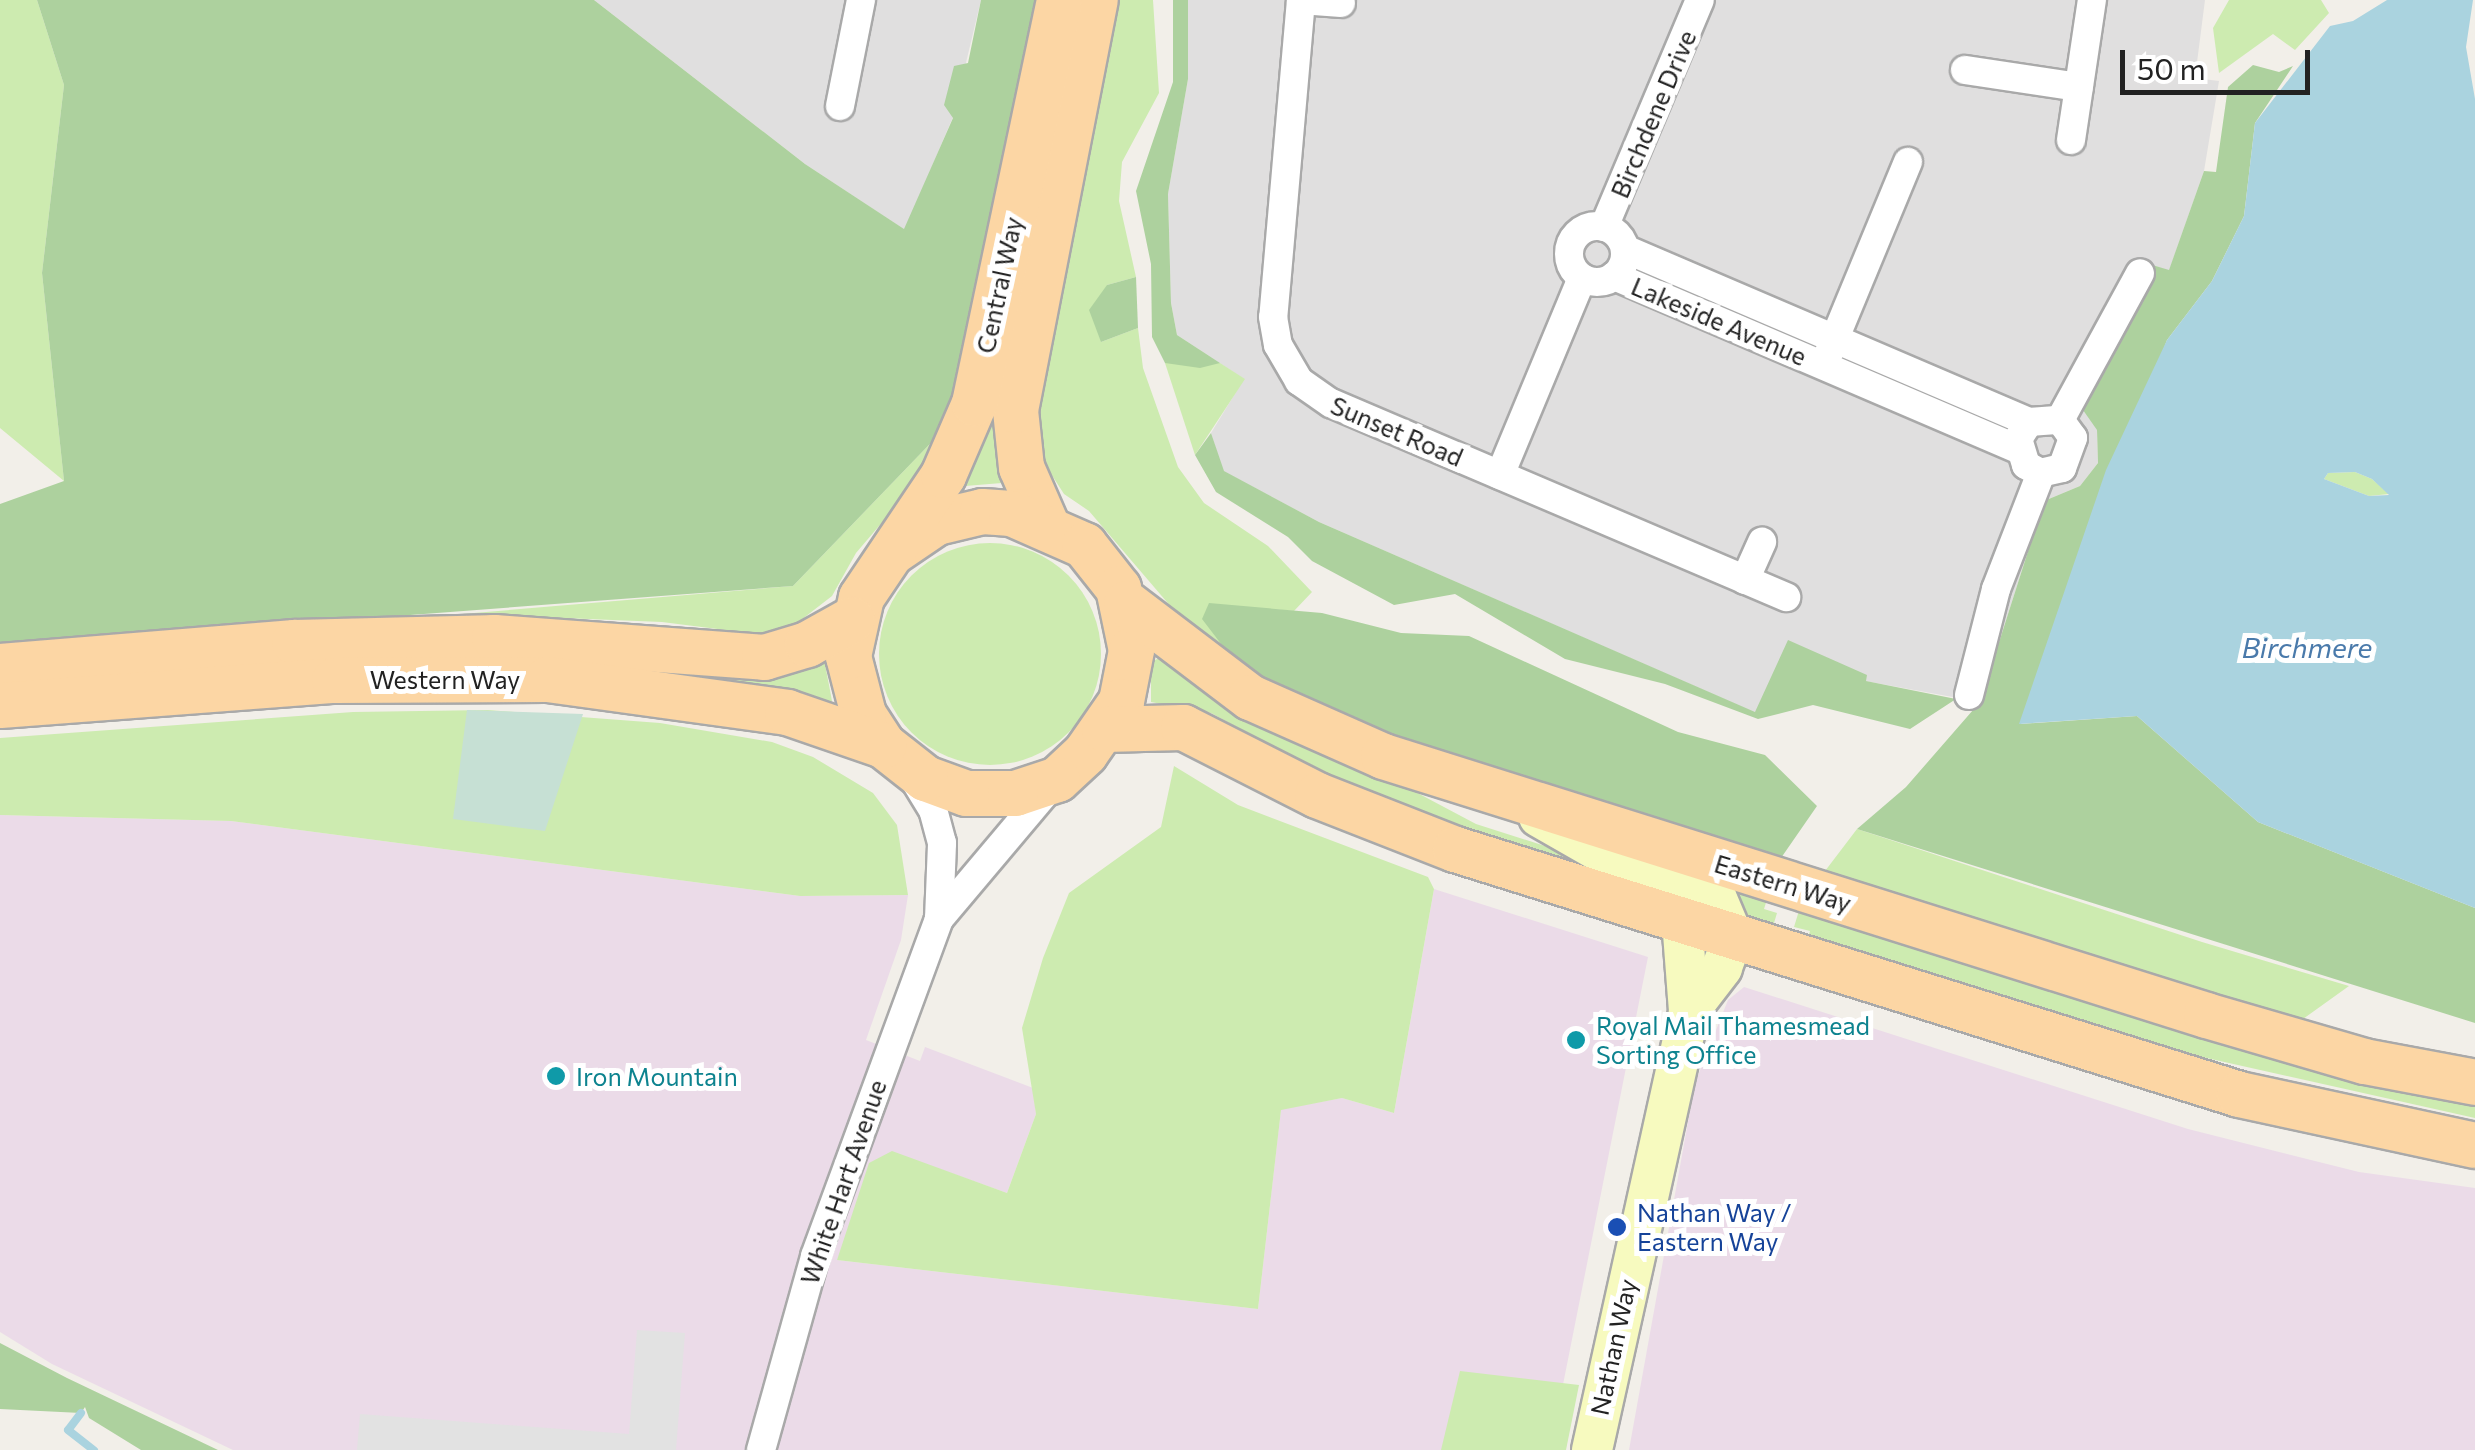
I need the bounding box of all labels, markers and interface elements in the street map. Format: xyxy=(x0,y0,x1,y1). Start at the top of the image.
street label: Birchdene Drive xyxy=(1604,26,1702,202)
scale bar xyxy=(2125,30,2315,92)
text: 50 m xyxy=(2137,49,2206,86)
street label: Central Way xyxy=(970,214,1028,356)
street label: Lakeside Avenue xyxy=(1627,271,1811,371)
street label: Sunset Road xyxy=(1326,390,1468,472)
water label: Birchmere xyxy=(2242,630,2372,664)
street label: Western Way xyxy=(370,664,520,694)
street label: Eastern Way xyxy=(1711,848,1855,918)
place label: Royal Mail Thamesmead Sorting Office xyxy=(1596,1011,1870,1070)
marker: Royal Mail Thamesmead Sorting Office xyxy=(1565,1029,1587,1051)
place label: Iron Mountain xyxy=(576,1061,738,1091)
marker: Iron Mountain xyxy=(545,1065,567,1087)
street label: White Hart Avenue xyxy=(794,1076,892,1288)
place label: Nathan Way / Eastern Way xyxy=(1637,1198,1792,1257)
marker: Nathan Way / Eastern Way xyxy=(1606,1216,1628,1238)
street label: Nathan Way xyxy=(1584,1276,1642,1418)

